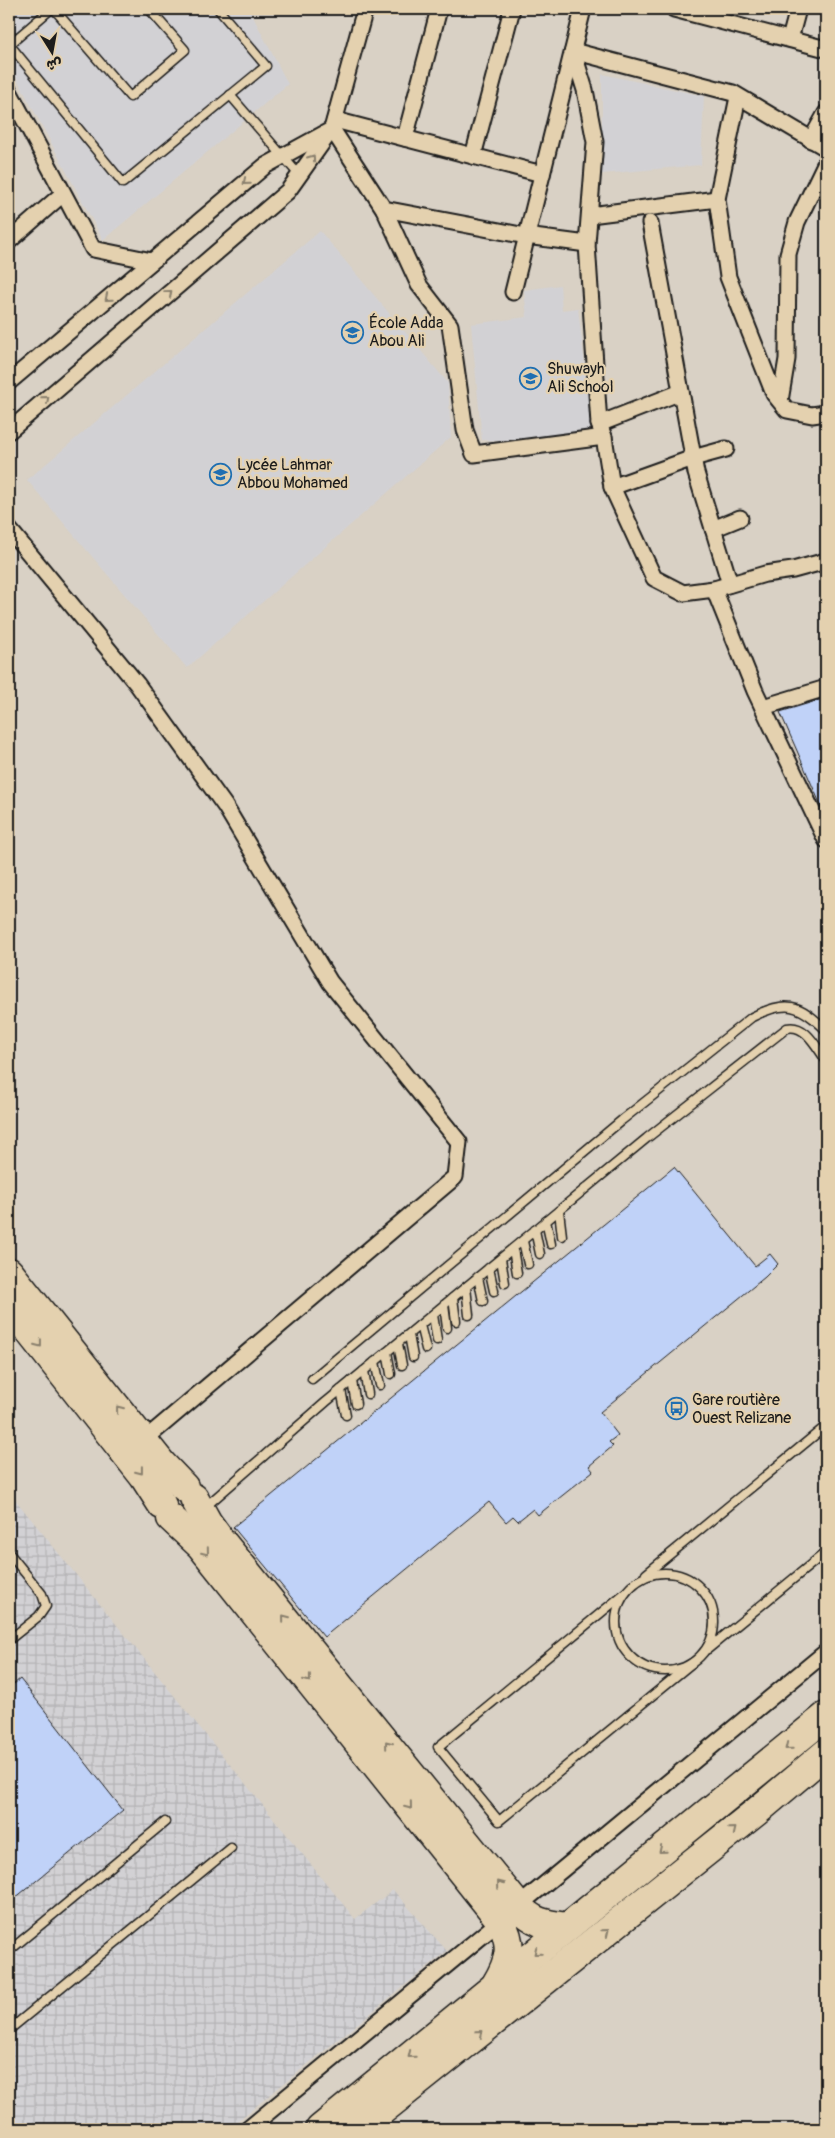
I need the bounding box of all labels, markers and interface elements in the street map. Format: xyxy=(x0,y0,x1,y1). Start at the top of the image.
north arrow xyxy=(28,28,78,78)
text: ش xyxy=(45,54,64,74)
one-way arrow xyxy=(306,154,315,164)
one-way arrow xyxy=(243,176,252,185)
one-way arrow xyxy=(163,290,172,299)
one-way arrow xyxy=(105,292,114,301)
place label: École Adda Abou Ali xyxy=(369,313,443,351)
school or university icon: École Adda Abou Ali xyxy=(341,320,365,344)
place label: Shuwayh Ali School xyxy=(547,359,613,397)
school or university icon: Shuwayh Ali School xyxy=(519,366,543,390)
one-way arrow xyxy=(40,396,49,405)
place label: Lycée Lahmar Abbou Mohamed xyxy=(237,455,348,493)
school or university icon: Lycée Lahmar Abbou Mohamed xyxy=(209,462,233,486)
one-way arrow xyxy=(33,1338,41,1347)
place label: Gare routière Ouest Relizane xyxy=(692,1390,791,1428)
bus stop icon: Gare routière Ouest Relizane xyxy=(664,1397,688,1421)
one-way arrow xyxy=(116,1406,124,1415)
one-way arrow xyxy=(134,1466,143,1475)
one-way arrow xyxy=(201,1546,209,1555)
one-way arrow xyxy=(283,1615,291,1624)
one-way arrow xyxy=(302,1673,310,1682)
one-way arrow xyxy=(385,1741,393,1750)
one-way arrow xyxy=(785,1741,794,1750)
one-way arrow xyxy=(403,1800,411,1809)
one-way arrow xyxy=(727,1828,736,1836)
one-way arrow xyxy=(659,1844,668,1853)
one-way arrow xyxy=(497,1881,506,1890)
one-way arrow xyxy=(601,1928,610,1937)
one-way arrow xyxy=(533,1947,542,1956)
one-way arrow xyxy=(474,2030,483,2039)
one-way arrow xyxy=(408,2050,417,2058)

